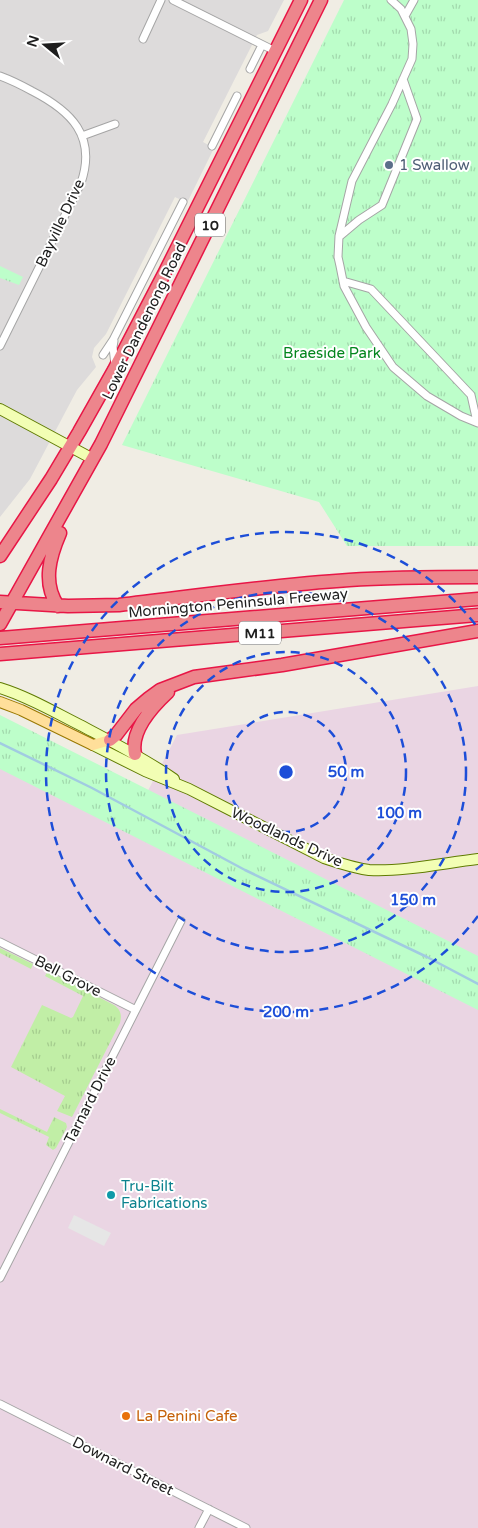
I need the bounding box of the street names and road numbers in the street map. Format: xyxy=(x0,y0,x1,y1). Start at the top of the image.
street label: Bayville Drive xyxy=(32,176,88,270)
road number: 10 xyxy=(195,214,225,236)
street label: Lower Dandenong Road xyxy=(98,239,190,403)
street label: Mornington Peninsula Freeway xyxy=(127,584,349,622)
road number: M11 xyxy=(239,622,281,644)
street label: Woodlands Drive xyxy=(228,803,346,871)
street label: Bell Grove xyxy=(32,952,104,1000)
street label: Tarnard Drive xyxy=(60,1053,120,1147)
street label: Downard Street xyxy=(69,1433,177,1499)

